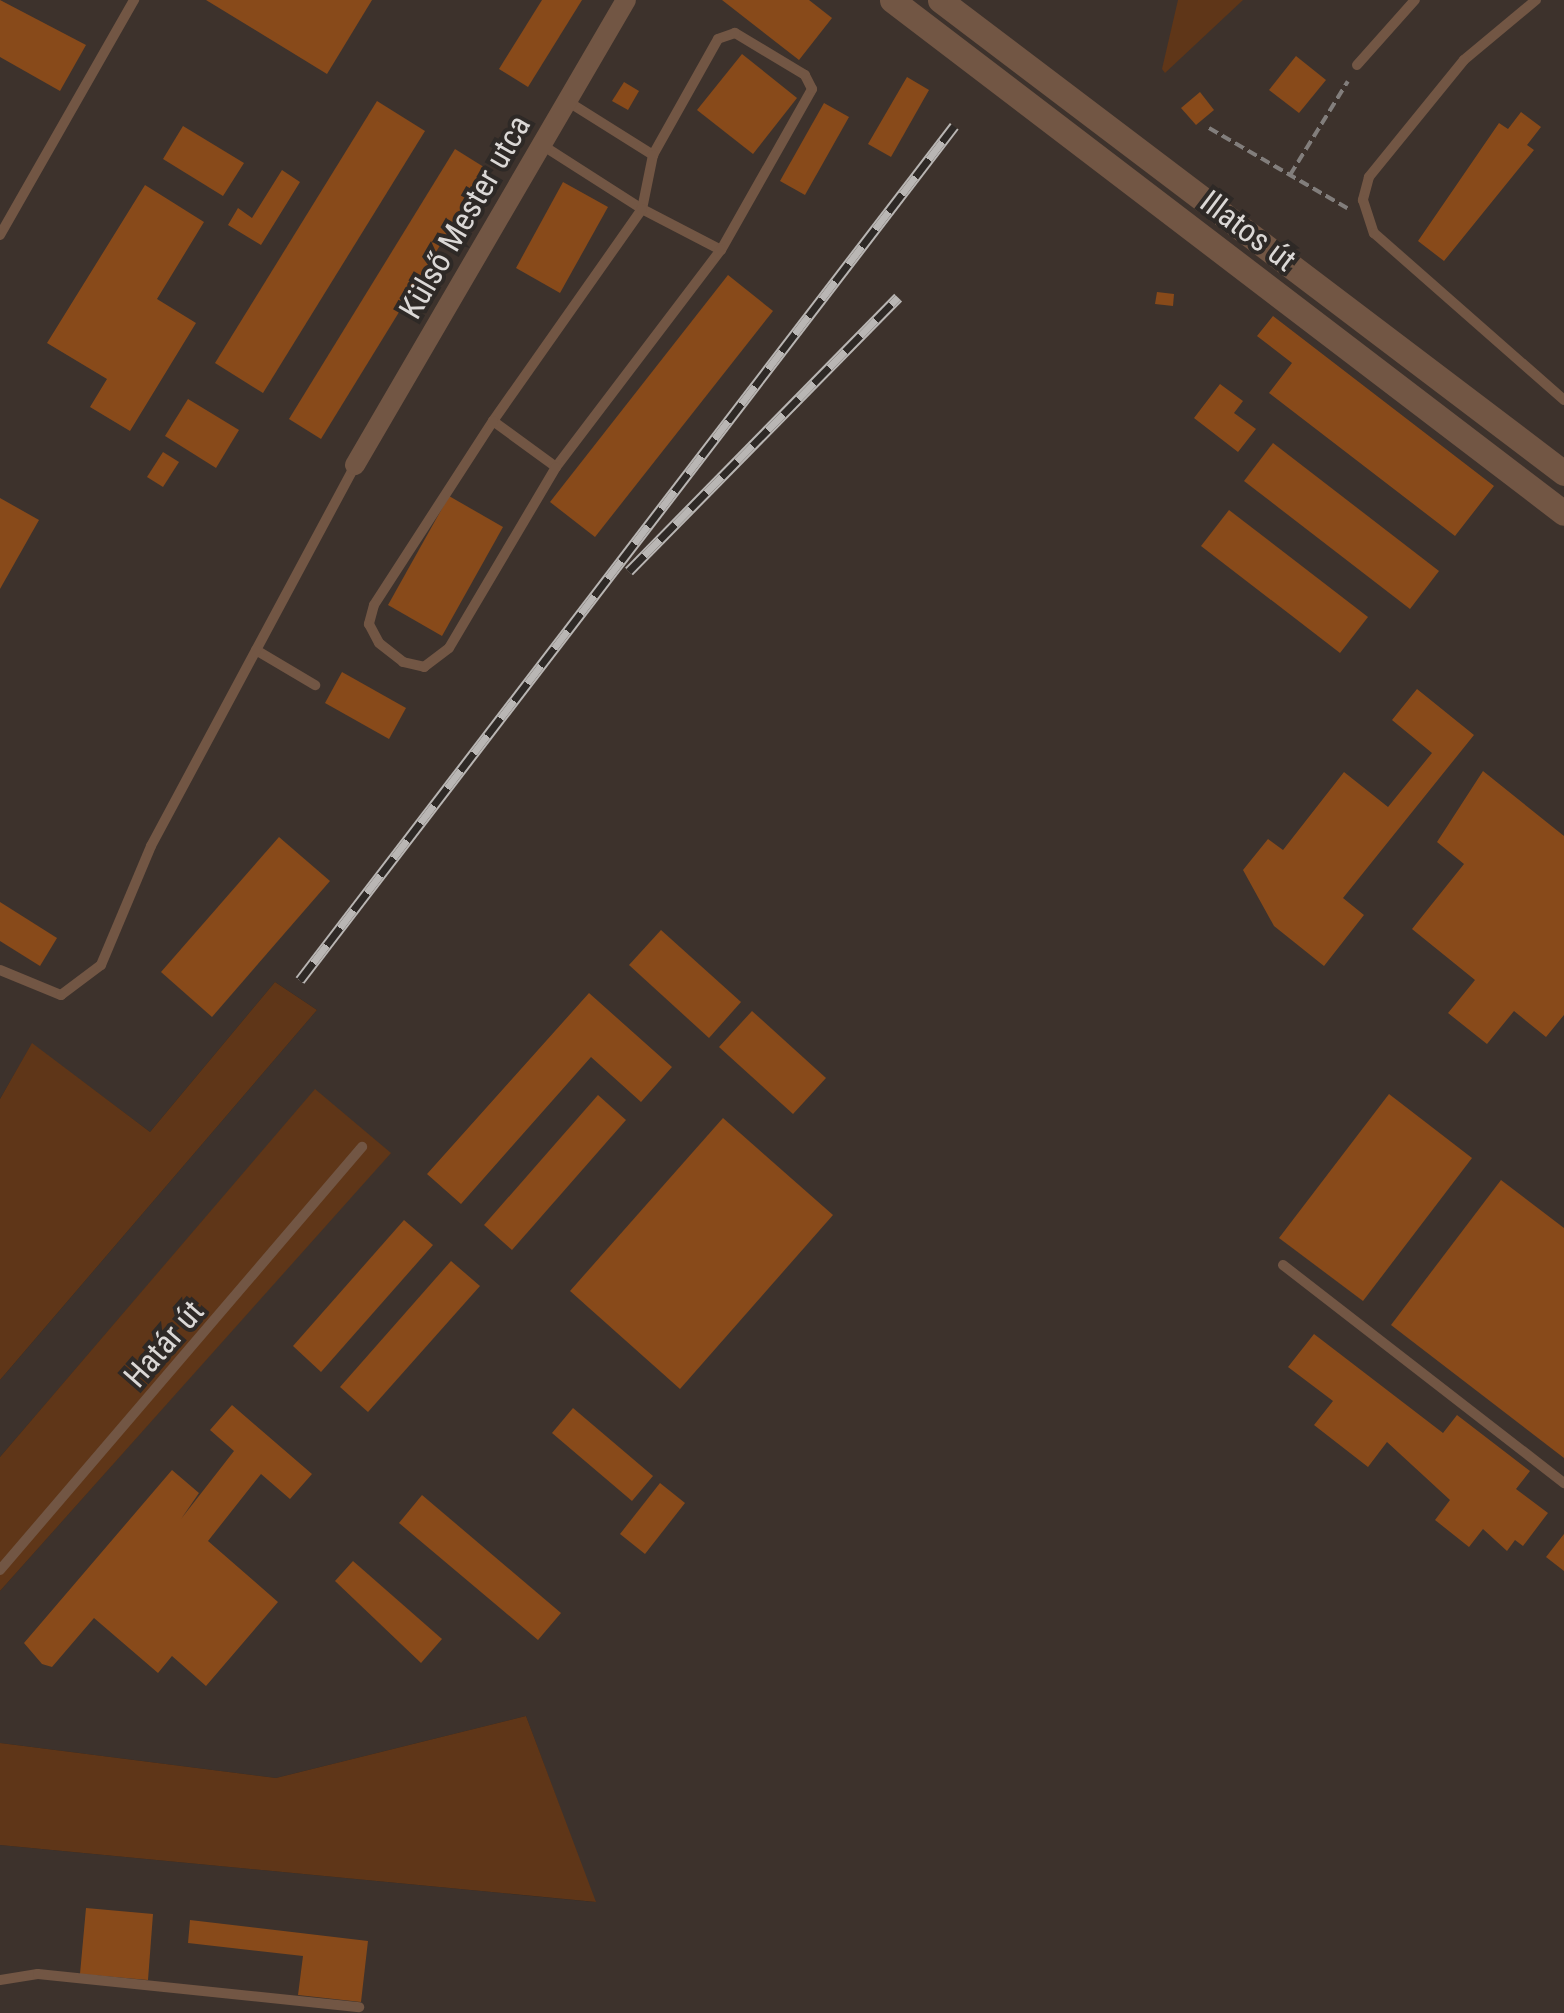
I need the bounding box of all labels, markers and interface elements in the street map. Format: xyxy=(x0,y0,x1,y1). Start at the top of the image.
street label: Külső Mester utca xyxy=(391,109,539,325)
street label: Illatos út xyxy=(1192,183,1304,279)
street label: Határ út xyxy=(116,1293,212,1395)

